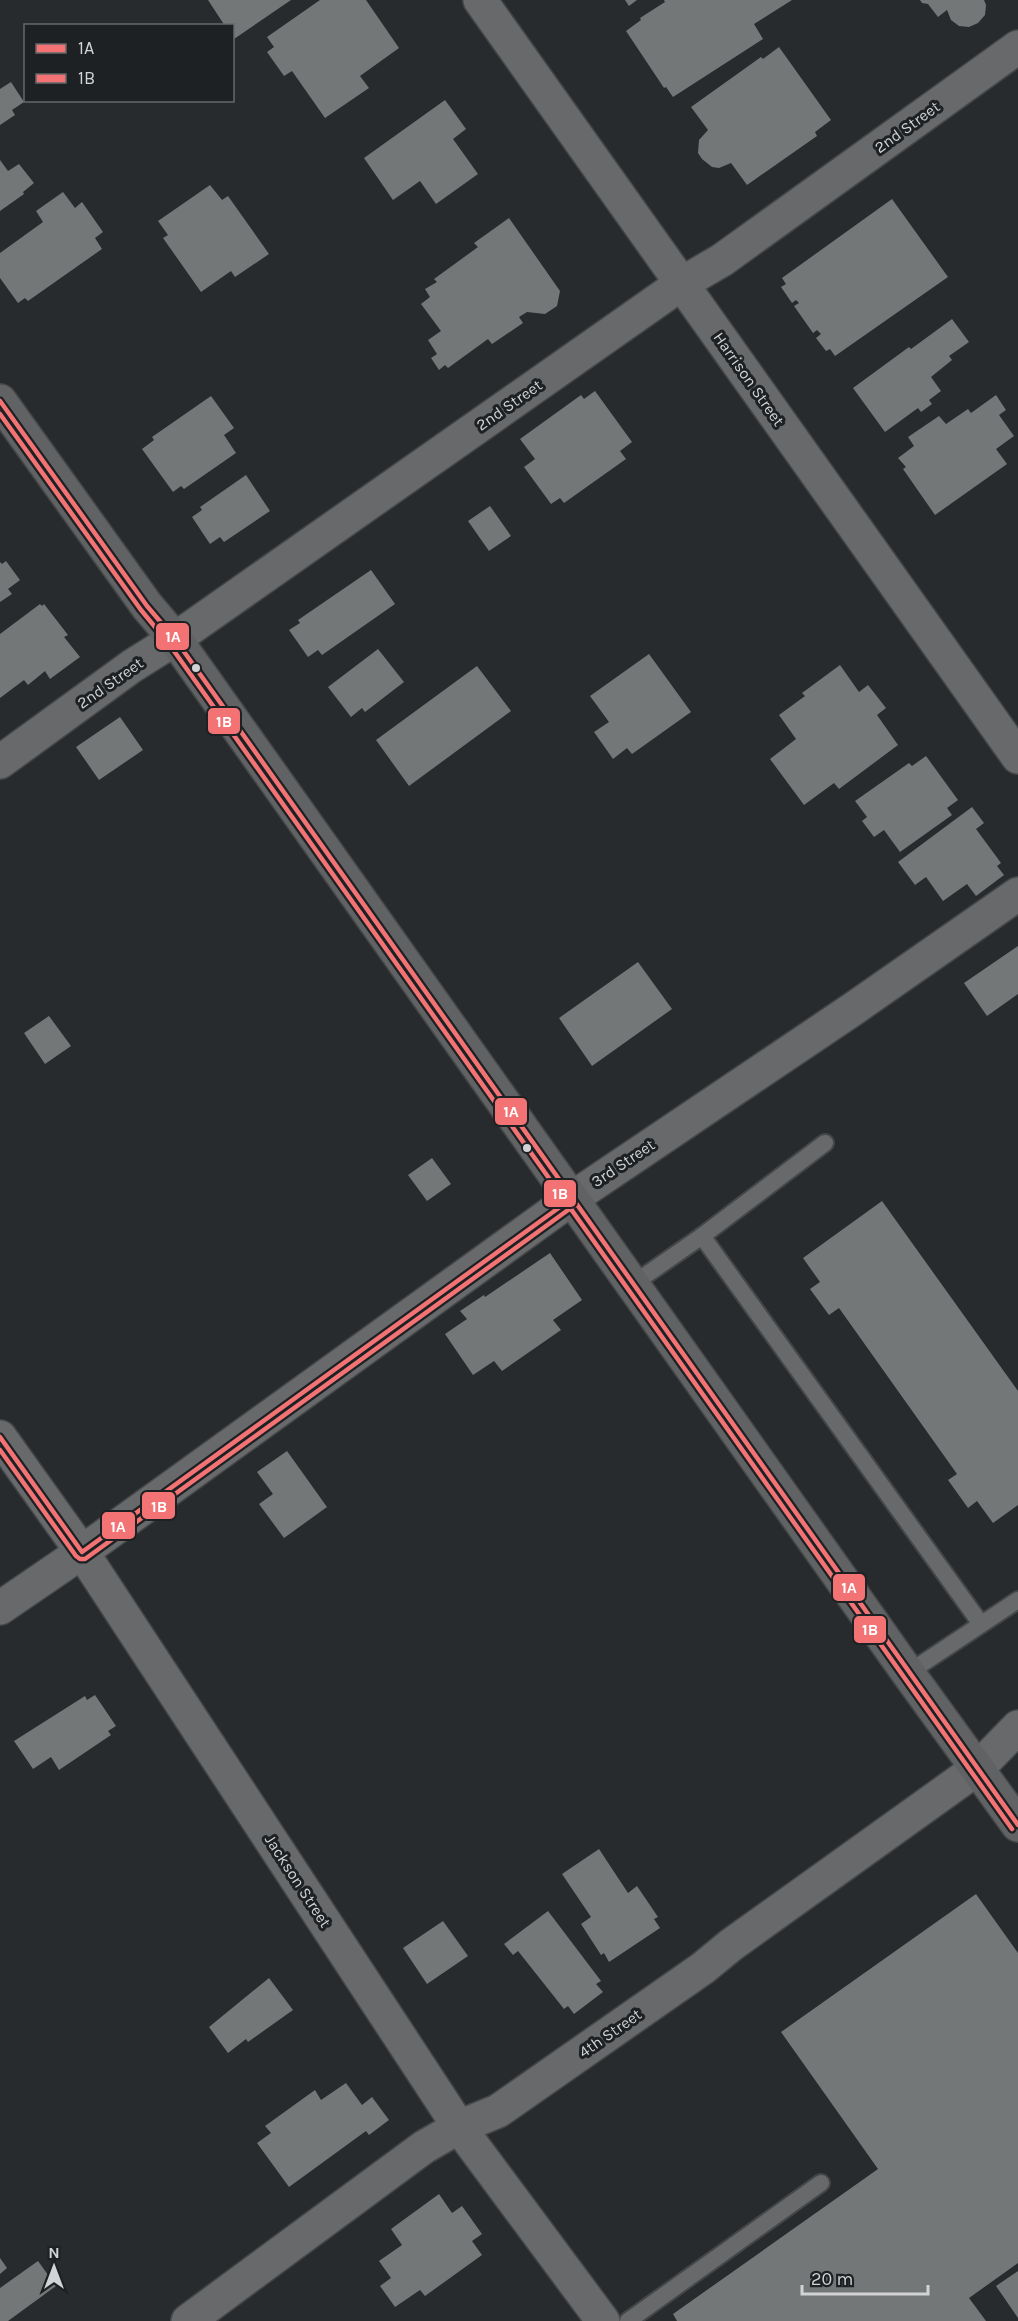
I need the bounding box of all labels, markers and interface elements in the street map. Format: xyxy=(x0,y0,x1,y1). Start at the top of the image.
legend xyxy=(24,24,234,102)
text: 1A xyxy=(78,37,94,59)
text: 1B xyxy=(78,67,95,89)
street label: 2nd Street xyxy=(871,97,943,157)
street label: Harrison Street xyxy=(710,328,788,430)
street label: 2nd Street xyxy=(472,375,546,435)
line badge: 1A xyxy=(155,622,190,651)
text: 1A xyxy=(165,627,181,646)
street label: 2nd Street xyxy=(73,653,147,713)
unlabelled marker xyxy=(190,662,202,674)
line badge: 1B xyxy=(207,707,241,735)
text: 1B xyxy=(216,712,232,731)
line badge: 1A xyxy=(494,1097,528,1126)
text: 1A xyxy=(503,1102,519,1121)
street label: 3rd Street xyxy=(588,1135,658,1191)
unlabelled marker xyxy=(521,1142,533,1154)
line badge: 1B xyxy=(543,1179,577,1208)
text: 1B xyxy=(552,1184,568,1203)
line badge: 1B xyxy=(141,1491,176,1520)
text: 1B xyxy=(151,1497,167,1516)
line badge: 1A xyxy=(101,1511,136,1540)
text: 1A xyxy=(110,1517,126,1536)
line badge: 1A xyxy=(832,1573,866,1602)
text: 1A xyxy=(841,1578,857,1597)
line badge: 1B xyxy=(853,1615,887,1644)
text: 1B xyxy=(862,1620,878,1639)
street label: Jackson Street xyxy=(261,1831,335,1931)
street label: 4th Street xyxy=(575,2004,645,2062)
north arrow xyxy=(24,2237,84,2297)
text: N xyxy=(48,2243,60,2262)
scale bar xyxy=(802,2258,928,2296)
text: 20 m xyxy=(811,2268,853,2290)

